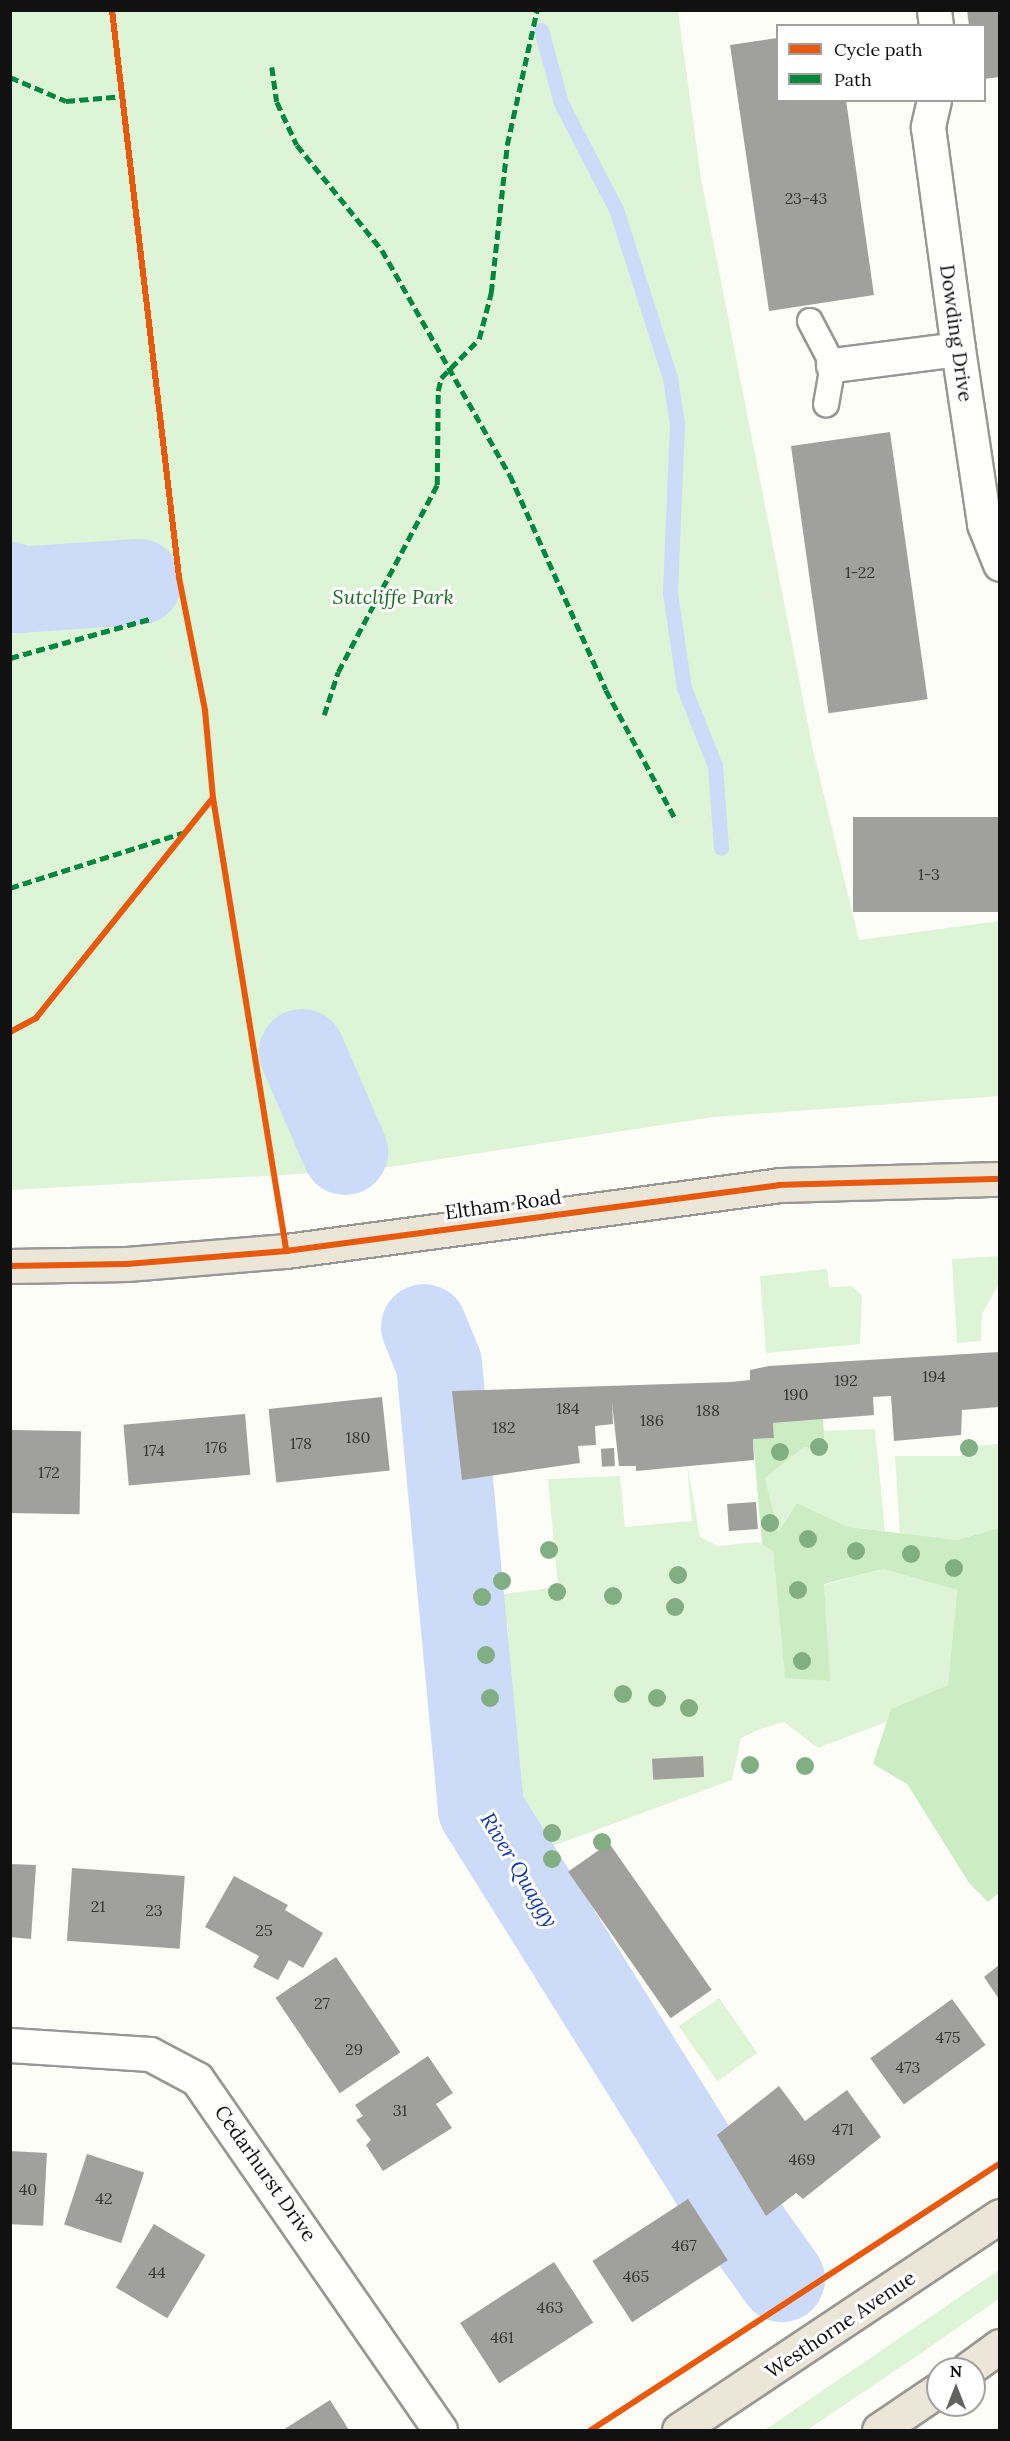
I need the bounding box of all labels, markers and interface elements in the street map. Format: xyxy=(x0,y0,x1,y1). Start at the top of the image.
legend xyxy=(776,24,986,102)
text: Cycle path xyxy=(834,38,923,61)
text: Path xyxy=(834,68,872,91)
house number: 23-43 xyxy=(785,188,827,208)
street label: Dowding Drive xyxy=(935,263,979,403)
house number: 1-22 xyxy=(845,562,875,582)
park label: Sutcliffe Park xyxy=(332,584,454,608)
house number: 1-3 xyxy=(918,864,940,884)
street label: Eltham Road xyxy=(443,1184,563,1224)
house number: 194 xyxy=(922,1366,946,1386)
house number: 192 xyxy=(834,1370,858,1390)
house number: 190 xyxy=(783,1384,809,1404)
house number: 184 xyxy=(556,1398,580,1418)
house number: 188 xyxy=(696,1400,720,1420)
house number: 186 xyxy=(640,1410,664,1430)
house number: 182 xyxy=(492,1417,516,1437)
house number: 180 xyxy=(346,1427,370,1447)
house number: 178 xyxy=(290,1433,312,1453)
house number: 176 xyxy=(205,1437,227,1457)
house number: 174 xyxy=(143,1440,165,1460)
house number: 172 xyxy=(38,1462,60,1482)
water label: River Quaggy xyxy=(475,1808,563,1932)
house number: 21 xyxy=(91,1896,105,1916)
house number: 23 xyxy=(145,1900,163,1920)
house number: 25 xyxy=(255,1920,273,1940)
house number: 27 xyxy=(314,1993,330,2013)
house number: 475 xyxy=(936,2027,960,2047)
house number: 29 xyxy=(345,2039,363,2059)
house number: 473 xyxy=(896,2057,920,2077)
street label: Cedarhurst Drive xyxy=(210,2100,322,2246)
house number: 31 xyxy=(393,2100,407,2120)
house number: 471 xyxy=(832,2119,854,2139)
house number: 469 xyxy=(788,2149,816,2169)
house number: 40 xyxy=(19,2179,37,2199)
house number: 42 xyxy=(95,2188,113,2208)
house number: 467 xyxy=(671,2235,697,2255)
house number: 44 xyxy=(148,2262,166,2282)
street label: Westhorne Avenue xyxy=(761,2265,919,2383)
house number: 465 xyxy=(623,2266,649,2286)
house number: 463 xyxy=(537,2297,563,2317)
house number: 461 xyxy=(490,2327,514,2347)
north arrow xyxy=(926,2357,986,2417)
text: N xyxy=(950,2361,962,2381)

